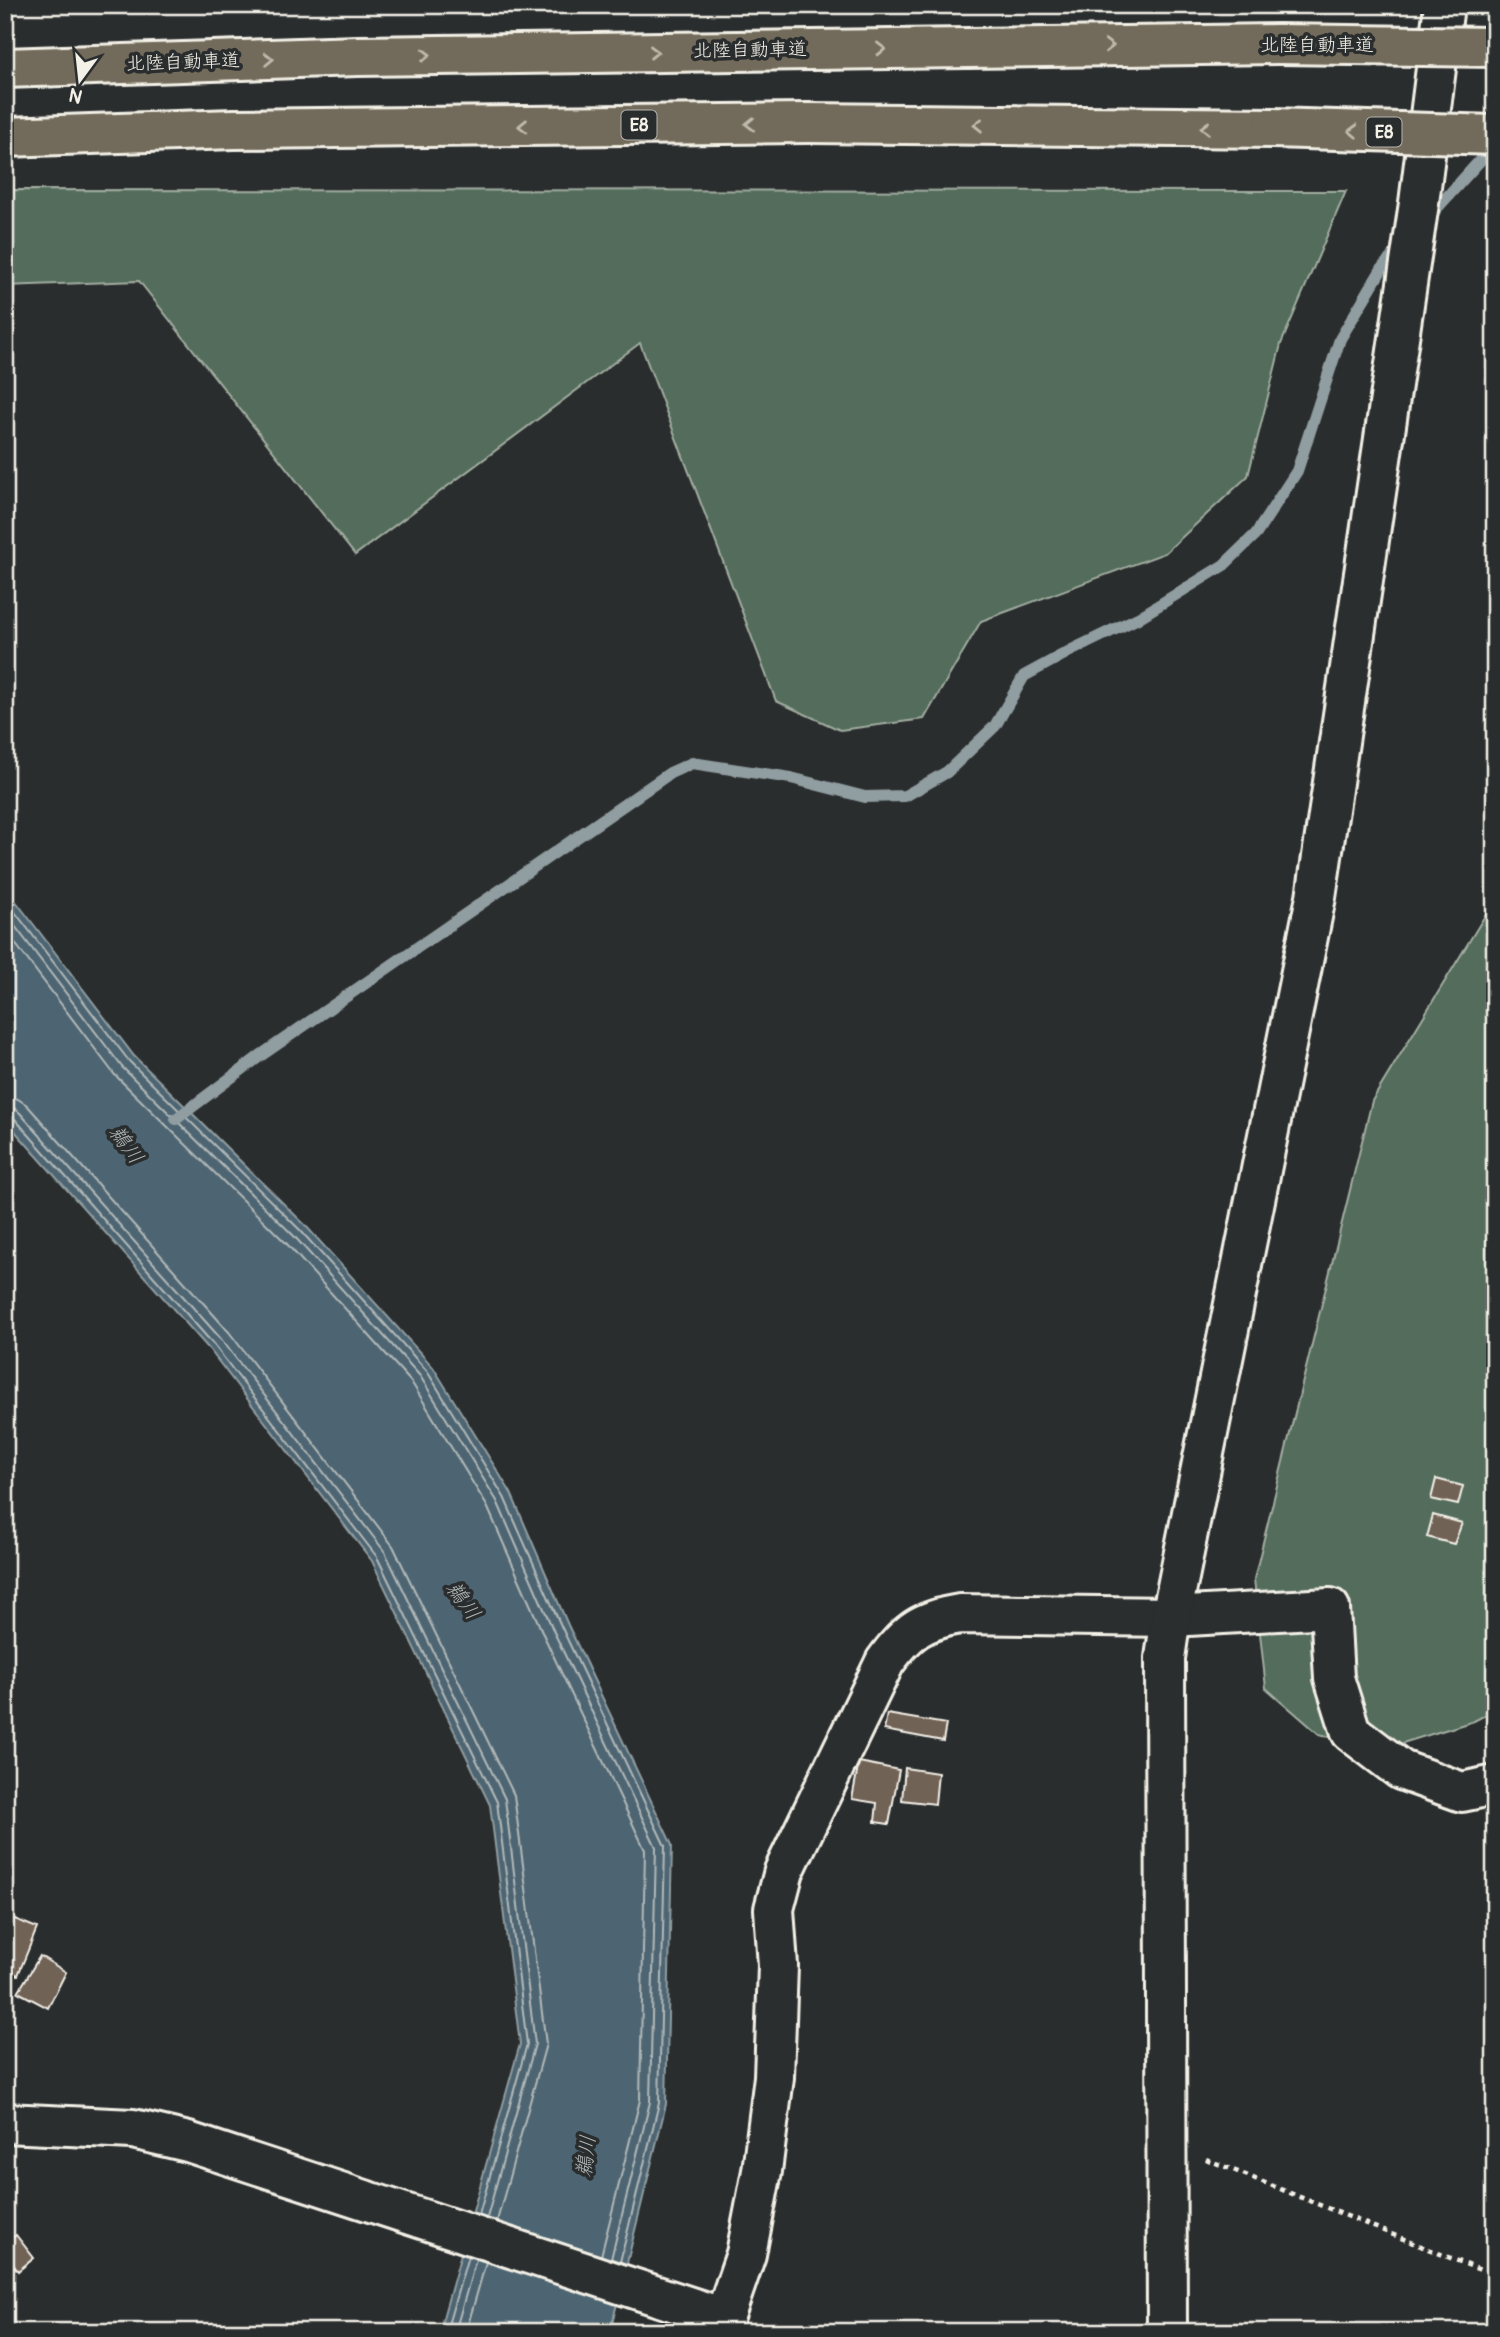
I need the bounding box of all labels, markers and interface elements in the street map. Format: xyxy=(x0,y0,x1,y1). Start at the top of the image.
street label: 北陸自動車道 xyxy=(1260,33,1374,57)
street label: 北陸自動車道 xyxy=(693,37,807,63)
one-way arrow xyxy=(1104,38,1115,54)
one-way arrow xyxy=(876,41,887,56)
one-way arrow xyxy=(649,44,660,60)
north arrow xyxy=(46,46,116,116)
one-way arrow xyxy=(422,47,432,63)
street label: 北陸自動車道 xyxy=(126,48,240,76)
one-way arrow xyxy=(265,51,275,67)
text: N xyxy=(66,82,85,109)
road number: E8 xyxy=(622,110,656,140)
one-way arrow xyxy=(744,116,755,132)
one-way arrow xyxy=(972,117,982,133)
one-way arrow xyxy=(517,118,527,134)
road number: E8 xyxy=(1366,118,1402,146)
one-way arrow xyxy=(1199,120,1210,136)
one-way arrow xyxy=(1347,123,1358,138)
water label: 鵜川 xyxy=(103,1120,149,1170)
water label: 鵜川 xyxy=(440,1576,486,1626)
water label: 鵜川 xyxy=(570,2134,602,2178)

